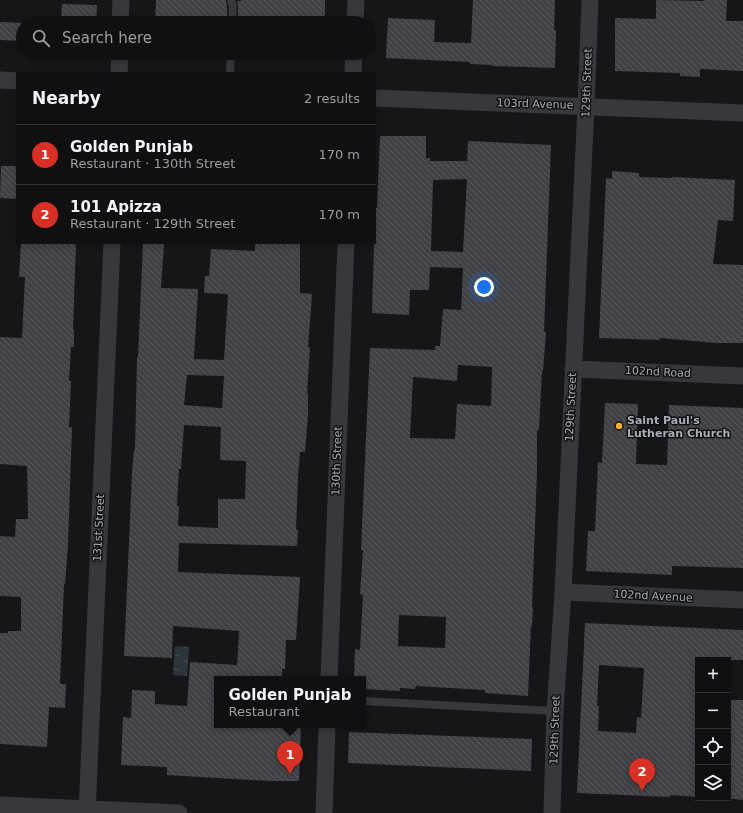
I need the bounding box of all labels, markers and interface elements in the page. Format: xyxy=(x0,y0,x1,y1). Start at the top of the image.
search box xyxy=(16,16,376,60)
icon: search xyxy=(30,27,52,49)
text: Search here xyxy=(62,29,152,47)
street label: 129th Street xyxy=(579,48,595,118)
text: Nearby xyxy=(32,88,101,108)
text: 2 results xyxy=(304,91,360,106)
street label: 103rd Avenue xyxy=(496,96,574,112)
text: Golden Punjab xyxy=(70,138,193,156)
text: 1 xyxy=(40,147,50,162)
text: 170 m xyxy=(318,147,360,162)
text: Restaurant · 130th Street xyxy=(70,156,235,171)
text: 101 Apizza xyxy=(70,198,162,216)
text: 2 xyxy=(40,207,50,222)
text: 170 m xyxy=(318,207,360,222)
text: Restaurant · 129th Street xyxy=(70,216,235,231)
your location xyxy=(474,277,494,297)
street label: 102nd Road xyxy=(625,364,691,380)
street label: 129th Street xyxy=(563,371,579,442)
place label: Saint Paul's Lutheran Church xyxy=(627,414,730,440)
marker: Saint Paul's Lutheran Church xyxy=(614,421,624,431)
street label: 130th Street xyxy=(329,426,345,496)
street label: 131st Street xyxy=(91,493,107,562)
street label: 102nd Avenue xyxy=(613,587,693,605)
map controls xyxy=(695,657,731,801)
button: + xyxy=(695,657,731,693)
popup xyxy=(214,676,366,728)
text: Golden Punjab xyxy=(229,686,351,704)
button: − xyxy=(695,693,731,729)
street label: 129th Street xyxy=(547,695,563,765)
text: Restaurant xyxy=(229,704,300,719)
button: locate xyxy=(695,729,731,765)
pin: 1 xyxy=(277,741,303,774)
pin: 2 xyxy=(629,758,655,791)
button: layers xyxy=(695,765,731,801)

